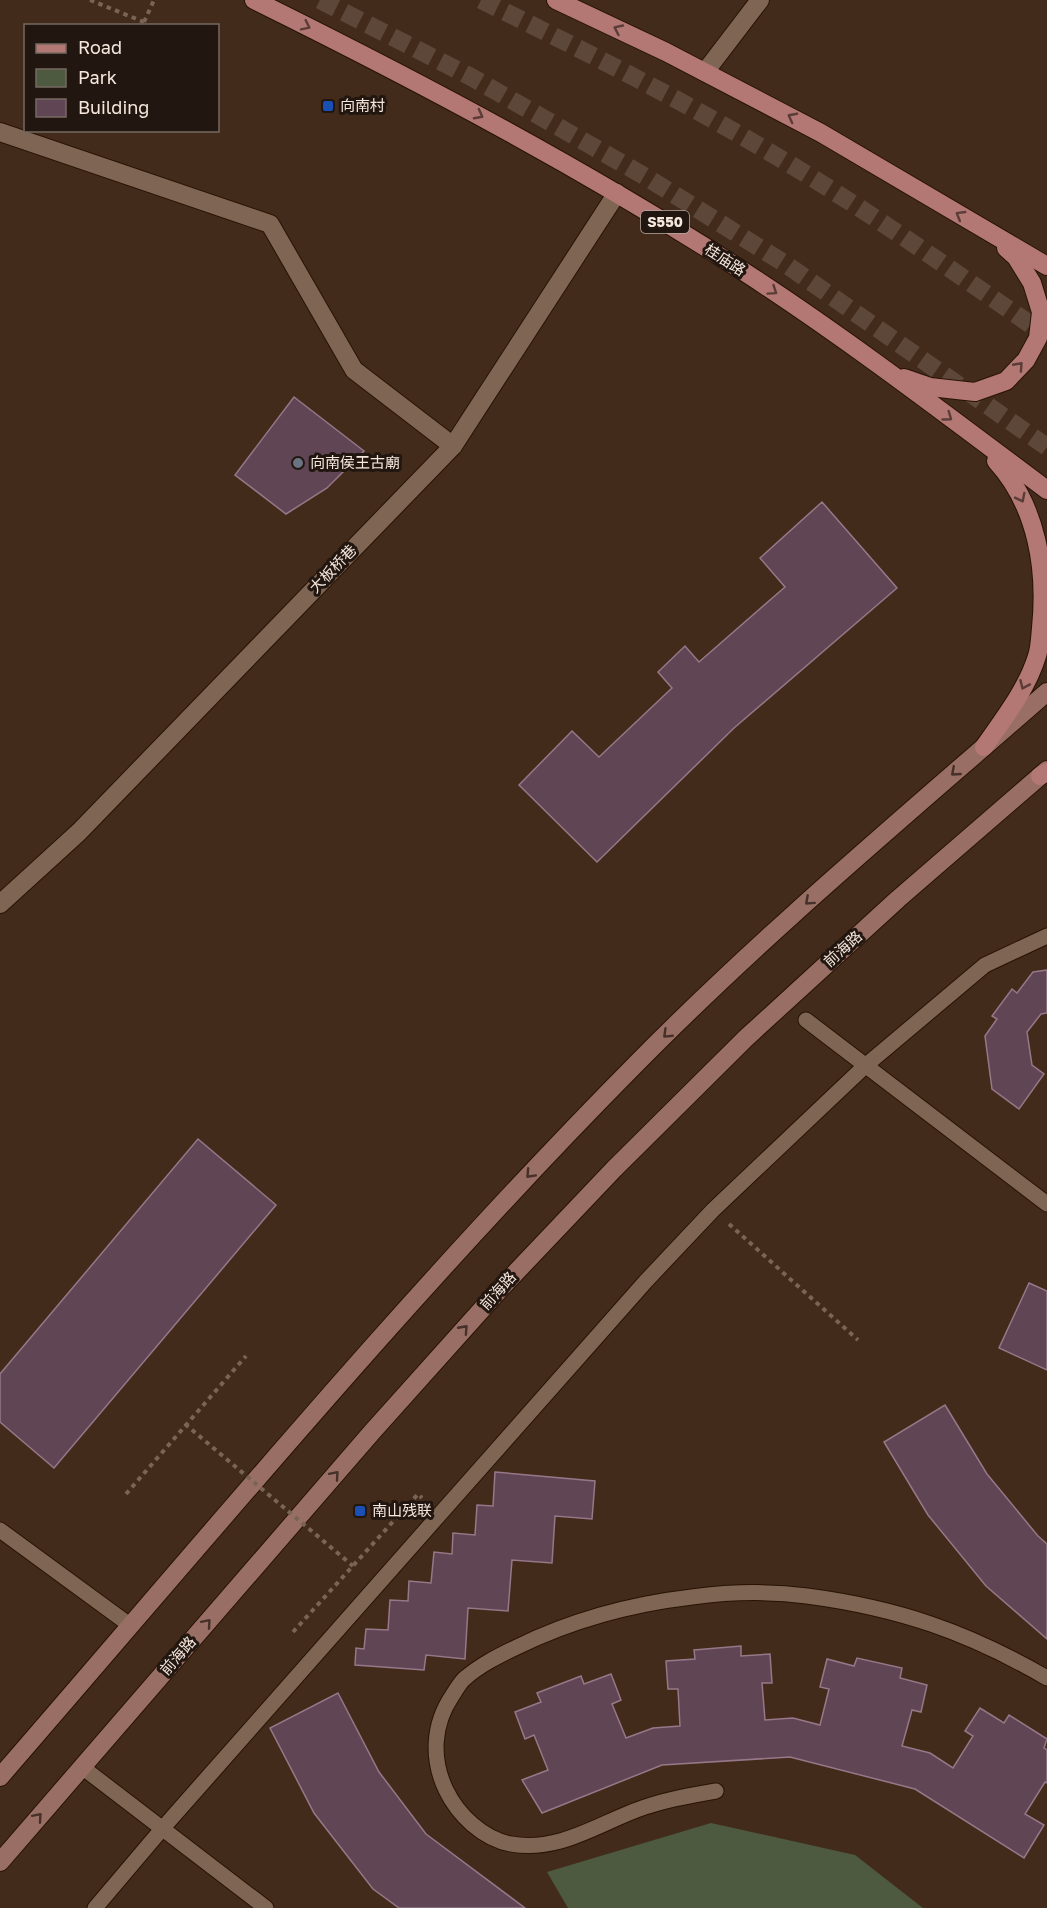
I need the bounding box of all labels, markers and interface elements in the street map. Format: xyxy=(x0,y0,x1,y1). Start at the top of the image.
one-way arrow xyxy=(300,18,311,30)
legend xyxy=(24,24,219,132)
one-way arrow xyxy=(614,24,625,36)
text: Road xyxy=(78,36,122,58)
text: Park xyxy=(78,66,117,88)
text: Building xyxy=(78,96,149,118)
place label: 向南村 xyxy=(340,96,385,114)
marker: 向南村 xyxy=(321,99,335,113)
one-way arrow xyxy=(473,108,484,119)
one-way arrow xyxy=(788,113,798,124)
road number: S550 xyxy=(641,211,689,233)
one-way arrow xyxy=(956,211,966,222)
street label: 桂庙路 xyxy=(702,239,749,279)
one-way arrow xyxy=(766,284,777,295)
one-way arrow xyxy=(1012,363,1023,373)
one-way arrow xyxy=(942,410,953,421)
place label: 向南侯王古廟 xyxy=(310,453,400,471)
marker: 向南侯王古廟 xyxy=(291,456,305,470)
one-way arrow xyxy=(1013,491,1025,502)
street label: 大板桥巷 xyxy=(305,540,360,596)
one-way arrow xyxy=(1019,679,1031,690)
one-way arrow xyxy=(951,765,962,776)
one-way arrow xyxy=(805,894,816,905)
street label: 前海路 xyxy=(820,927,865,970)
one-way arrow xyxy=(663,1027,674,1038)
one-way arrow xyxy=(526,1167,537,1177)
street label: 前海路 xyxy=(476,1268,519,1313)
one-way arrow xyxy=(457,1325,468,1336)
one-way arrow xyxy=(328,1471,339,1482)
place label: 南山残联 xyxy=(372,1501,432,1519)
marker: 南山残联 xyxy=(353,1504,367,1518)
one-way arrow xyxy=(200,1619,211,1629)
street label: 前海路 xyxy=(156,1632,199,1678)
one-way arrow xyxy=(31,1814,42,1824)

